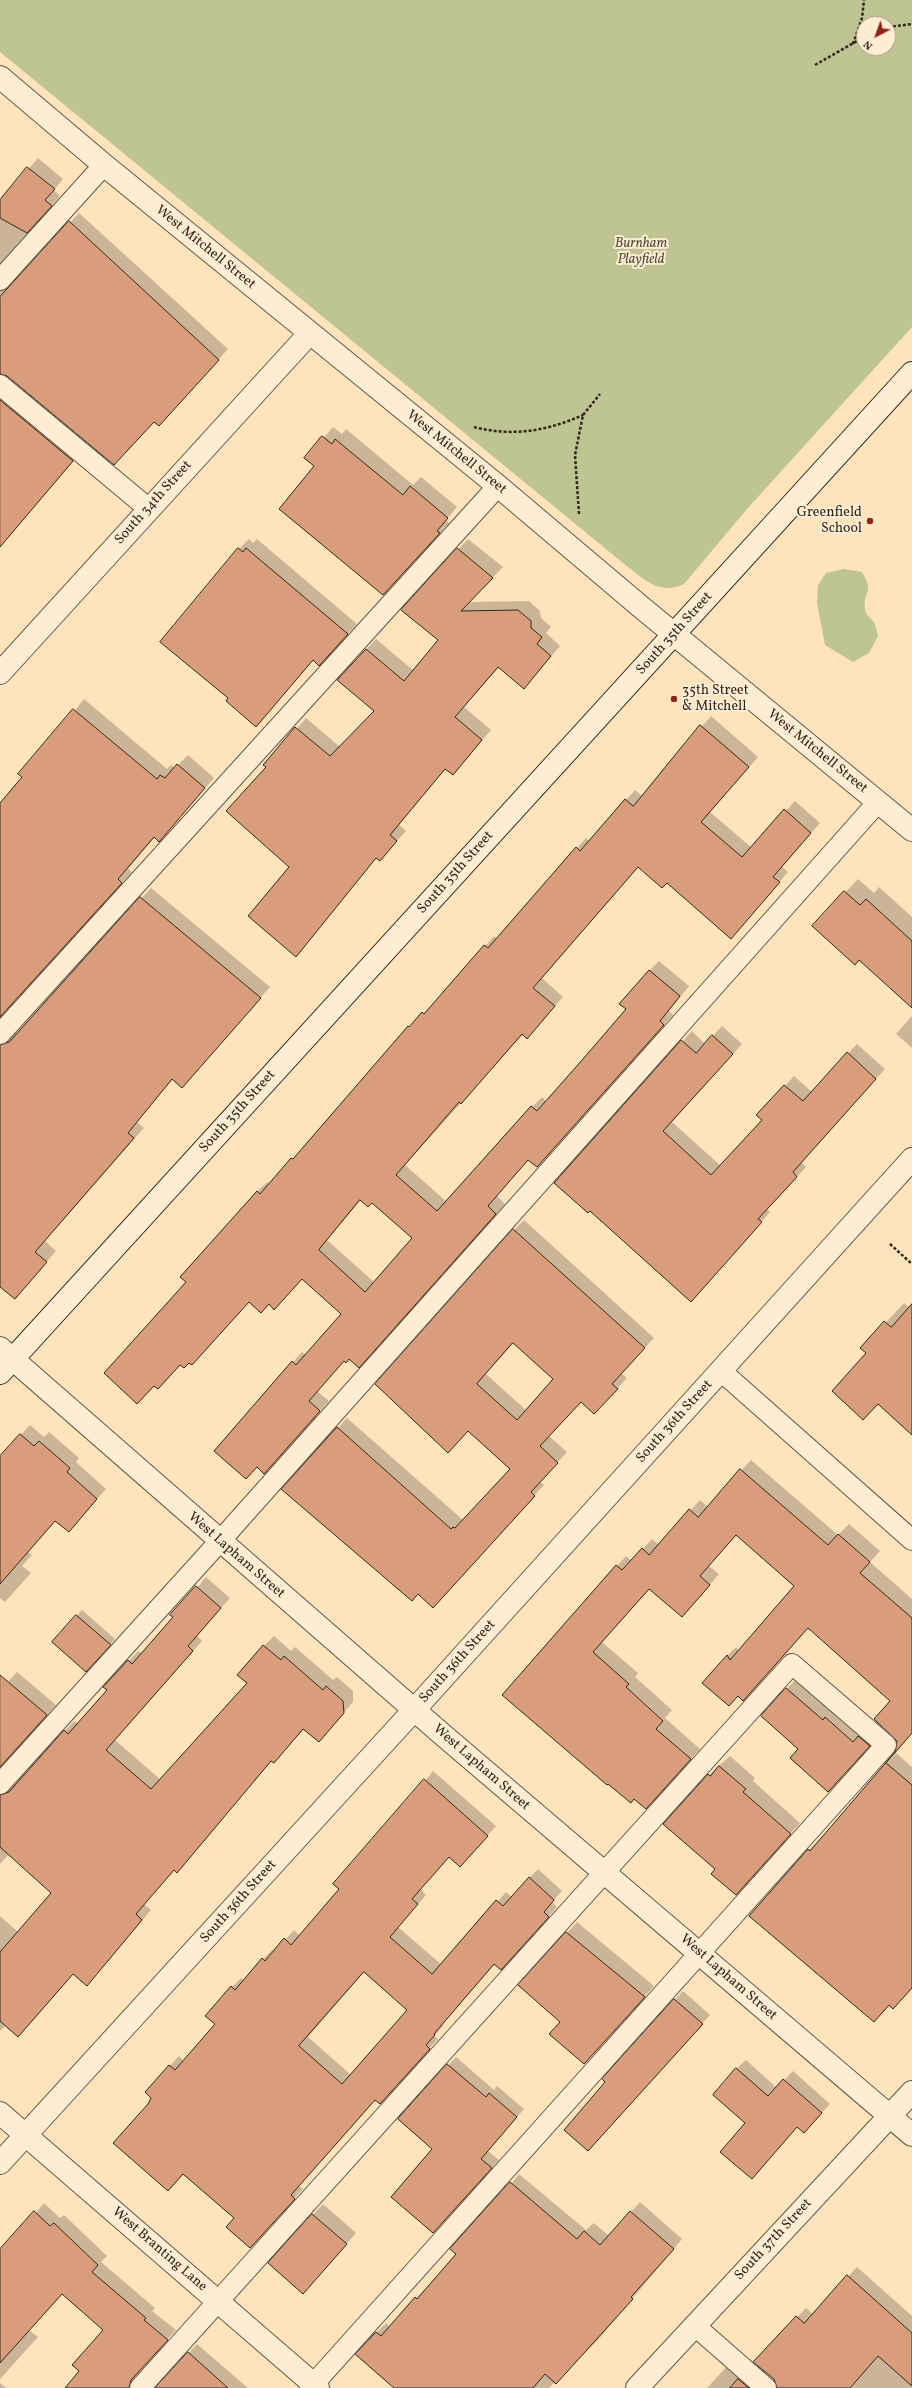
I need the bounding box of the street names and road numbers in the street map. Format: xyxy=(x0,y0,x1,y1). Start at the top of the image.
street label: West Mitchell Street xyxy=(152,202,258,294)
street label: West Mitchell Street xyxy=(403,407,509,499)
street label: South 34th Street xyxy=(112,457,196,549)
street label: South 35th Street xyxy=(633,589,717,679)
street label: West Mitchell Street xyxy=(764,706,870,798)
street label: South 35th Street xyxy=(414,828,498,918)
street label: South 35th Street xyxy=(196,1067,280,1157)
street label: South 36th Street xyxy=(633,1377,717,1467)
street label: West Lapham Street xyxy=(184,1509,288,1603)
street label: South 36th Street xyxy=(416,1617,500,1707)
street label: West Lapham Street xyxy=(429,1721,533,1815)
street label: South 36th Street xyxy=(197,1857,281,1947)
street label: West Lapham Street xyxy=(676,1931,780,2025)
street label: South 37th Street xyxy=(732,2196,816,2284)
street label: West Branting Lane xyxy=(108,2204,210,2296)

